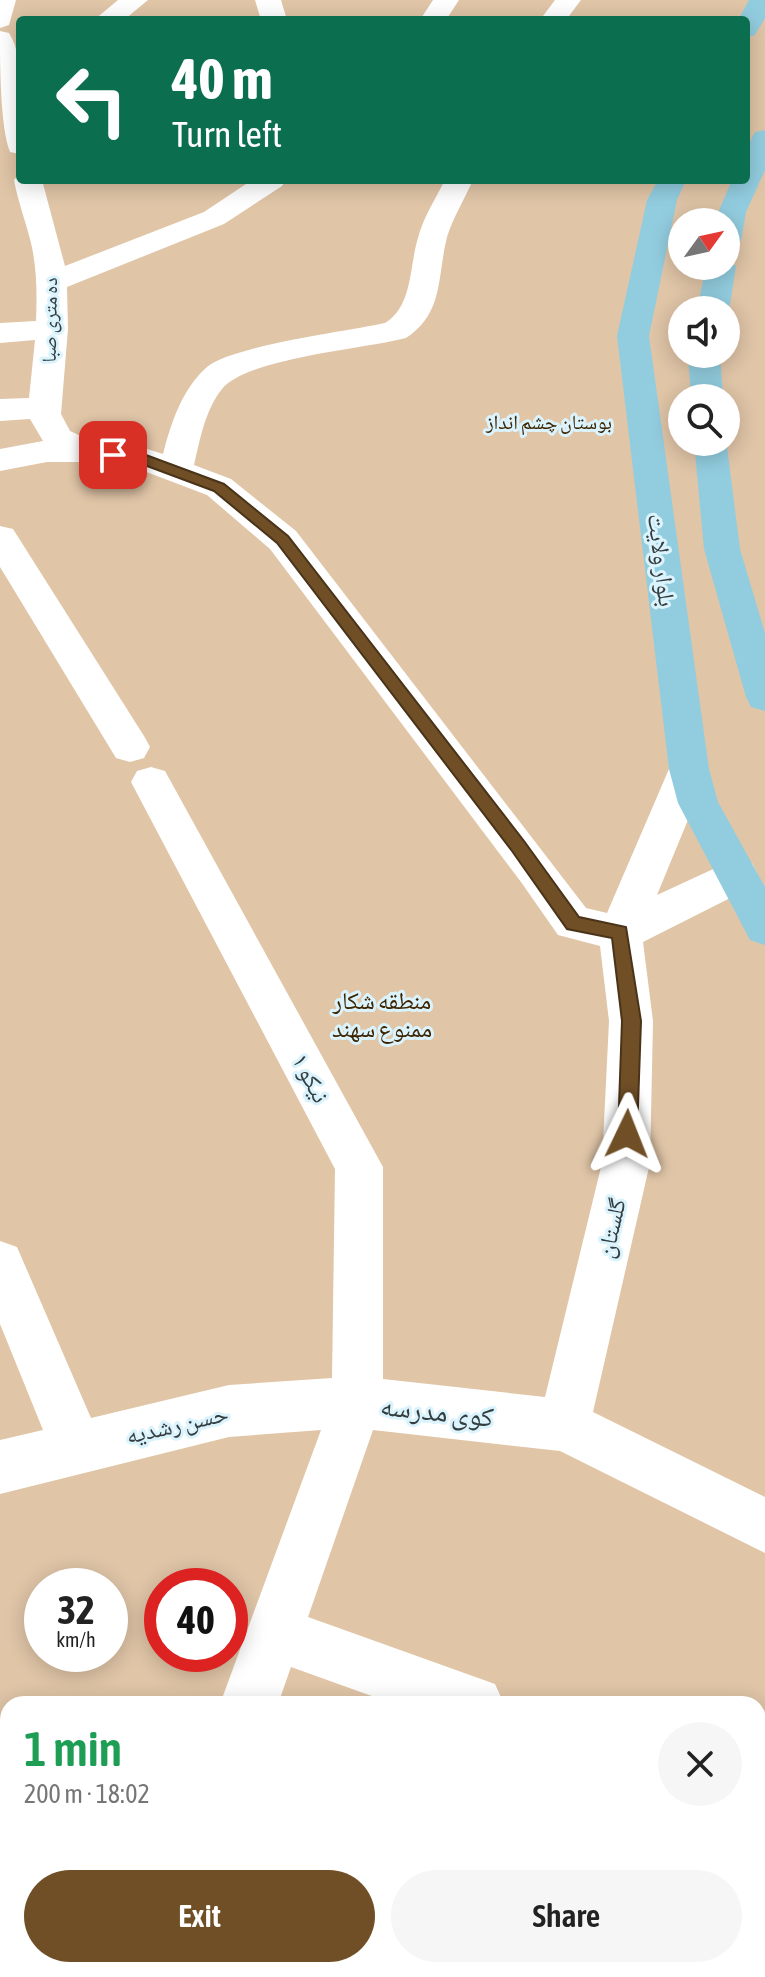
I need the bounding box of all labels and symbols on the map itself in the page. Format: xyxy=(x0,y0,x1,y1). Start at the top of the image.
north arrow xyxy=(668,208,740,280)
street label: ده متری صبا xyxy=(37,277,62,363)
park label: بوستان چشم انداز xyxy=(485,410,612,436)
pin xyxy=(79,421,147,489)
street label: بلوار ولایت xyxy=(642,512,681,608)
park label: منطقه شکار ممنوع سهند xyxy=(332,987,432,1044)
street label: نیکو ۱ xyxy=(287,1049,335,1107)
position arrow xyxy=(585,1092,669,1176)
street label: گلستان xyxy=(591,1195,632,1261)
street label: کوی مدرسه xyxy=(379,1389,496,1434)
street label: حسن رشدیه xyxy=(123,1399,231,1450)
speed limit sign: 40 xyxy=(144,1568,248,1672)

